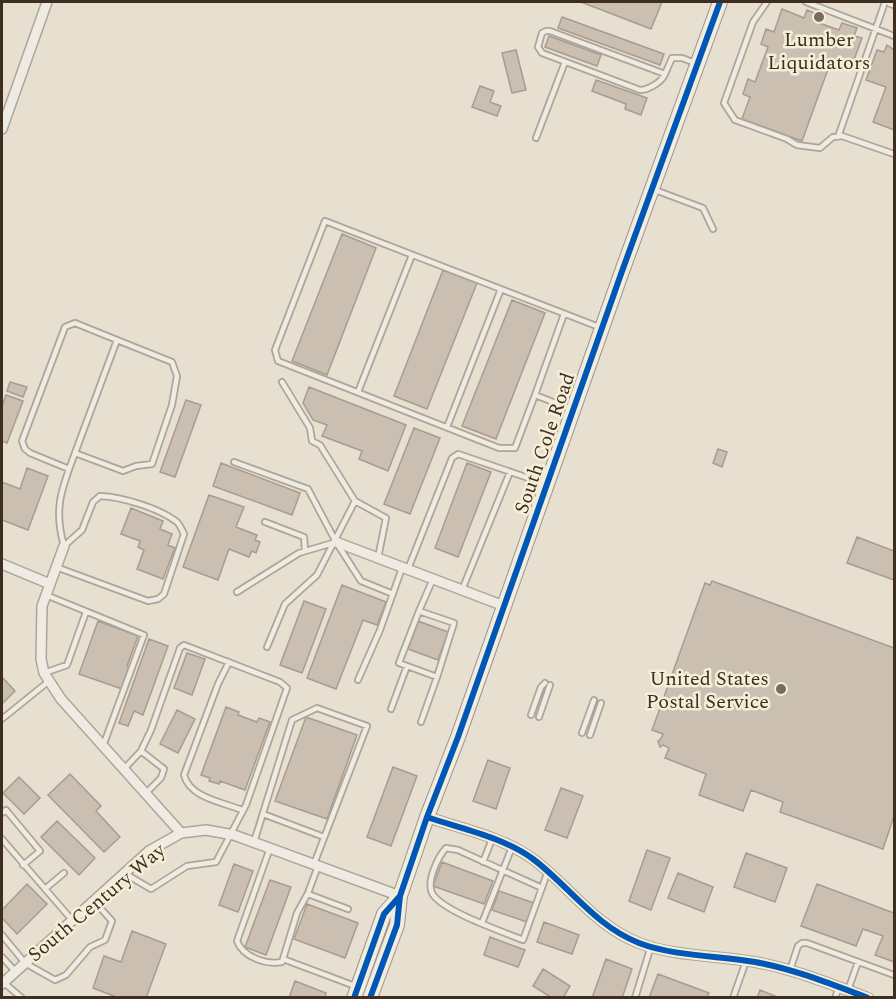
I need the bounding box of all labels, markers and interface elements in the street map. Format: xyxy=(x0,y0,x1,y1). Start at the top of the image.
marker: Lumber Liquidators xyxy=(812,10,826,24)
place label: Lumber Liquidators xyxy=(768,25,870,78)
street label: South Cole Road xyxy=(507,369,583,518)
place label: United States Postal Service xyxy=(646,664,769,717)
marker: United States Postal Service xyxy=(774,682,788,696)
street label: South Century Way xyxy=(21,835,173,970)

